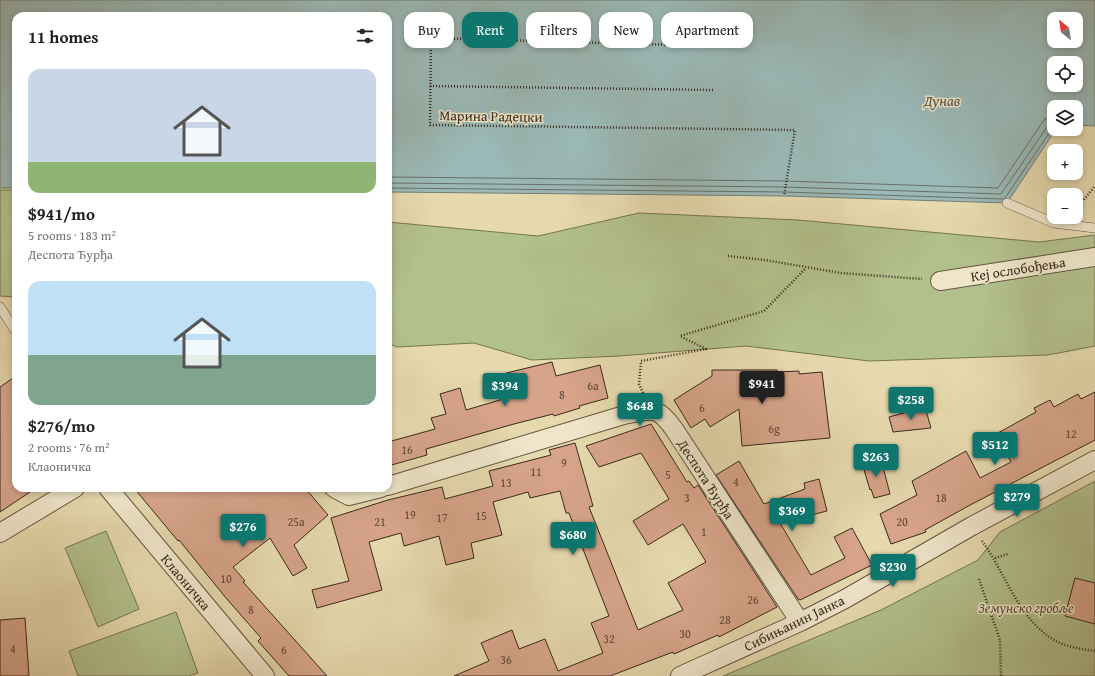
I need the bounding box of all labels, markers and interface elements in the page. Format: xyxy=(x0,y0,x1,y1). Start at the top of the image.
chip: Buy xyxy=(404,12,454,48)
chip: Rent xyxy=(462,12,518,48)
chip: Filters xyxy=(526,12,591,48)
chip: New xyxy=(599,12,653,48)
chip: Apartment xyxy=(661,12,753,48)
north arrow xyxy=(1047,12,1083,48)
map controls xyxy=(1047,12,1083,224)
text: 11 homes xyxy=(28,24,99,49)
icon: filters xyxy=(354,25,376,47)
button: locate xyxy=(1047,56,1083,92)
water label: Дунав xyxy=(923,90,960,111)
icon: home xyxy=(166,95,238,167)
button: layers xyxy=(1047,100,1083,136)
street label: Марина Радецки xyxy=(439,105,543,127)
button: + xyxy=(1047,144,1083,180)
button: − xyxy=(1047,188,1083,224)
text: $941/mo xyxy=(28,201,95,226)
text: 5 rooms · 183 m² xyxy=(28,226,116,245)
text: Деспота Ђурђа xyxy=(28,245,113,264)
street label: Кеј ослобођења xyxy=(969,252,1067,286)
icon: home xyxy=(166,307,238,379)
pin: $941 xyxy=(738,371,786,405)
pin: $394 xyxy=(481,373,529,407)
text: $941 xyxy=(749,374,775,393)
text: $394 xyxy=(492,376,518,395)
house number: 6a xyxy=(587,377,599,394)
house number: 8 xyxy=(559,386,565,403)
pin: $258 xyxy=(887,387,935,421)
text: $258 xyxy=(898,390,924,409)
pin: $648 xyxy=(616,393,664,427)
text: $648 xyxy=(627,396,653,415)
house number: 6 xyxy=(699,399,705,416)
text: $276/mo xyxy=(28,413,95,438)
house number: 6g xyxy=(768,420,780,437)
house number: 12 xyxy=(1065,425,1077,442)
pin: $512 xyxy=(971,432,1019,466)
street label: Деспота Ђурђа xyxy=(672,434,739,523)
text: $512 xyxy=(982,435,1008,454)
text: 2 rooms · 76 m² xyxy=(28,438,110,457)
house number: 16 xyxy=(401,441,413,458)
pin: $263 xyxy=(852,444,900,478)
text: $263 xyxy=(863,447,889,466)
house number: 9 xyxy=(561,454,567,471)
text: Клаоничка xyxy=(28,457,91,476)
house number: 11 xyxy=(530,463,542,480)
house number: 5 xyxy=(665,466,671,483)
house number: 4 xyxy=(733,473,739,490)
house number: 13 xyxy=(500,474,512,491)
pin: $279 xyxy=(993,484,1041,518)
text: $279 xyxy=(1004,487,1030,506)
house number: 3 xyxy=(684,489,690,506)
house number: 18 xyxy=(935,489,947,506)
pin: $369 xyxy=(768,498,816,532)
text: $369 xyxy=(779,501,805,520)
house number: 19 xyxy=(404,506,416,523)
house number: 15 xyxy=(475,507,487,524)
house number: 17 xyxy=(436,509,448,526)
house number: 25a xyxy=(287,513,305,530)
house number: 21 xyxy=(374,513,386,530)
house number: 20 xyxy=(896,513,908,530)
pin: $276 xyxy=(219,514,267,548)
text: $276 xyxy=(230,517,256,536)
pin: $680 xyxy=(549,522,597,556)
house number: 1 xyxy=(701,523,707,540)
text: $680 xyxy=(560,525,586,544)
street label: Клаоничка xyxy=(156,550,216,615)
pin: $230 xyxy=(869,554,917,588)
text: $230 xyxy=(880,557,906,576)
house number: 10 xyxy=(220,570,232,587)
street label: Сибињанин Јанка xyxy=(740,590,848,656)
house number: 26 xyxy=(747,591,759,608)
park label: Земунско гробље xyxy=(978,598,1074,618)
house number: 8 xyxy=(248,601,254,618)
house number: 28 xyxy=(719,611,731,628)
house number: 30 xyxy=(679,625,691,642)
house number: 32 xyxy=(603,630,615,647)
house number: 4 xyxy=(10,640,16,657)
house number: 6 xyxy=(281,641,287,658)
house number: 36 xyxy=(500,651,512,668)

